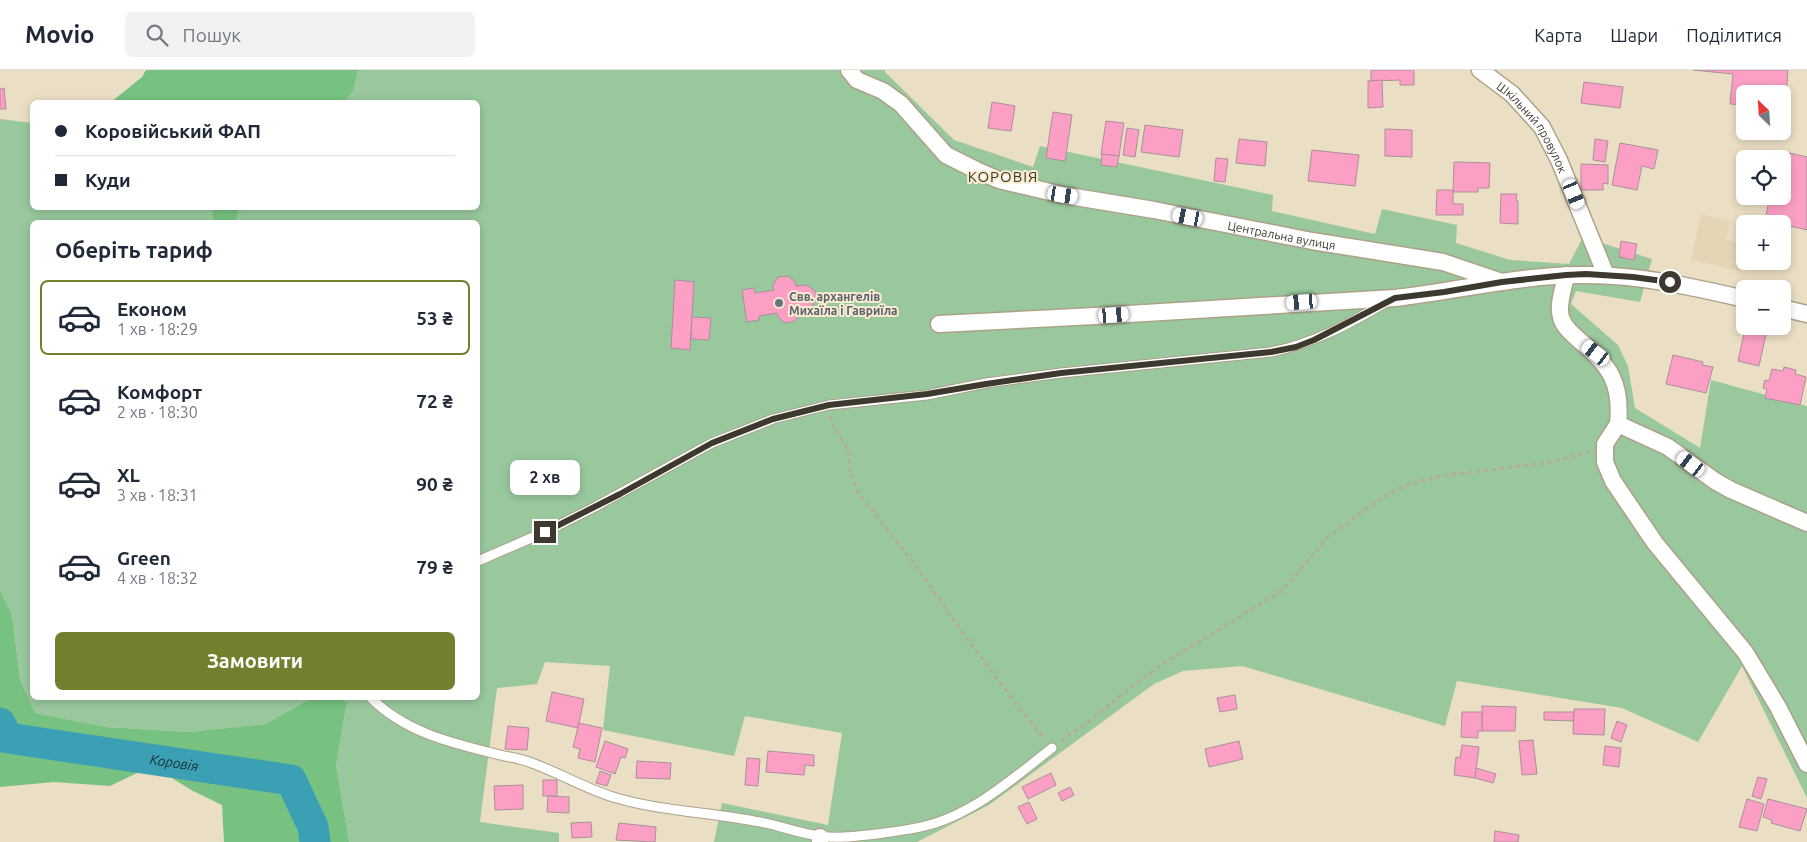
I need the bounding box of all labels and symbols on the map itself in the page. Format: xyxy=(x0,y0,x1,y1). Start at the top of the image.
street label: Шкільний провулок xyxy=(1495,79,1570,174)
north arrow xyxy=(1736,85,1791,140)
district label: КОРОВІЯ xyxy=(968,168,1038,185)
car xyxy=(1561,177,1586,211)
car xyxy=(1047,185,1078,205)
car xyxy=(1171,207,1204,227)
street label: Центральна вулиця xyxy=(1227,218,1337,251)
route start xyxy=(1659,271,1681,293)
place label: Свв. архангелів Михаїла і Гавриїла xyxy=(789,290,898,317)
car xyxy=(1286,293,1317,311)
marker: Свв. архангелів Михаїла і Гавриїла xyxy=(773,297,785,309)
car xyxy=(1098,306,1129,324)
car xyxy=(1579,338,1612,368)
car xyxy=(1674,449,1707,479)
callout: 2 хв xyxy=(510,460,580,494)
route end xyxy=(534,521,556,543)
water label: Коровія xyxy=(149,751,200,774)

